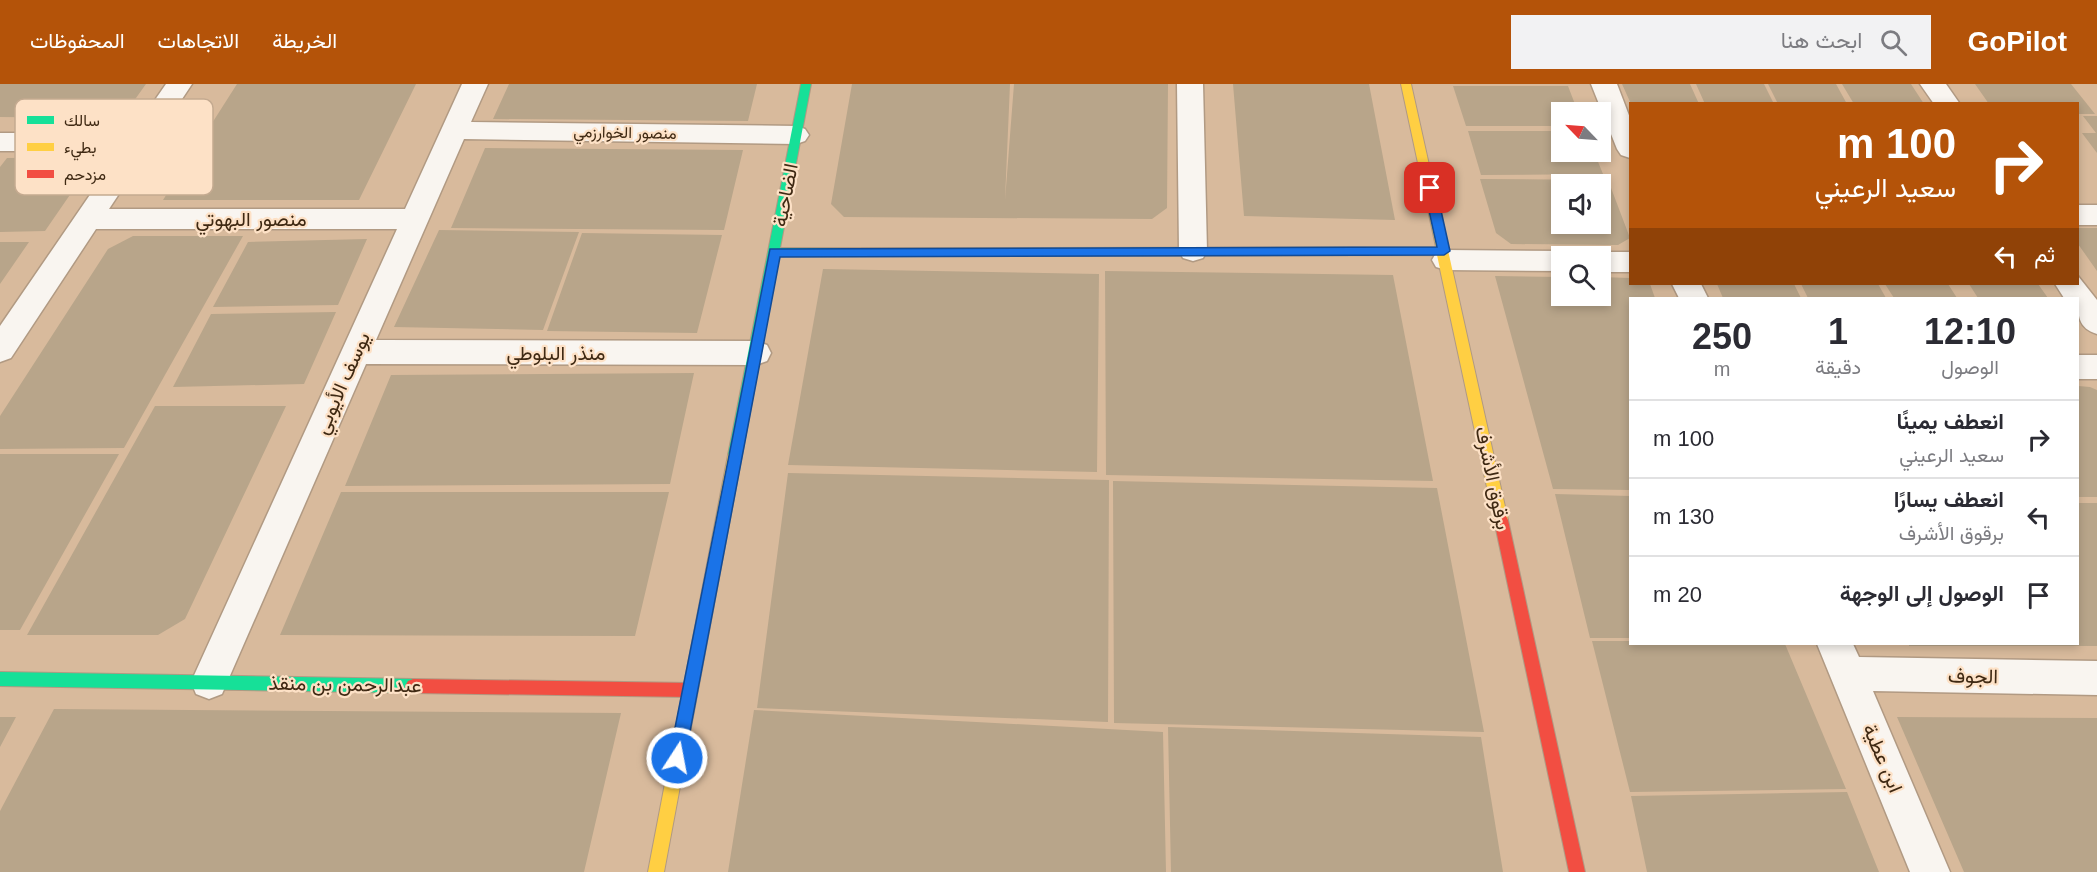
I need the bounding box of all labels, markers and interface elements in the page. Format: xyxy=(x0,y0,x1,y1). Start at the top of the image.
search box xyxy=(1511,15,1931,69)
icon: search xyxy=(1877,26,1910,59)
text: GoPilot xyxy=(1967,26,2067,57)
text: ابحث هنا xyxy=(1781,28,1862,53)
text: المحفوظات xyxy=(30,29,125,52)
text: الاتجاهات xyxy=(158,29,239,52)
text: الخريطة xyxy=(272,29,337,52)
legend xyxy=(15,99,213,195)
north arrow xyxy=(1551,102,1611,162)
map controls xyxy=(1551,102,1611,306)
text: سالك xyxy=(64,112,100,129)
text: 100 m xyxy=(1837,120,1956,167)
street label: منصور الخوارزمي xyxy=(573,123,677,147)
icon: right xyxy=(1977,126,2055,204)
text: بطيء xyxy=(64,139,96,161)
street label: الضاحية xyxy=(768,162,803,229)
pin xyxy=(1404,162,1455,213)
text: مزدحم xyxy=(64,166,106,185)
icon: arrive xyxy=(1413,171,1446,204)
text: سعيد الرعيني xyxy=(1815,173,1956,203)
button: sound xyxy=(1551,174,1611,234)
street label: منصور البهوتي xyxy=(195,208,307,236)
icon: left xyxy=(1989,240,2022,273)
text: ثم xyxy=(2034,242,2055,267)
button: search xyxy=(1551,246,1611,306)
text: 1 xyxy=(1828,311,1848,352)
text: 12:10 xyxy=(1924,311,2016,352)
text: 250 xyxy=(1692,316,1752,357)
street label: يوسف الأيوبي xyxy=(310,329,380,440)
street label: منذر البلوطي xyxy=(506,342,606,370)
text: دقيقة xyxy=(1815,356,1861,378)
text: الوصول xyxy=(1941,356,1999,378)
text: m xyxy=(1714,358,1730,380)
text: انعطف يمينًا xyxy=(1896,409,2004,434)
icon: right xyxy=(2022,423,2055,456)
street label: برقوق الأشرف xyxy=(1469,424,1515,532)
text: 100 m xyxy=(1653,426,1714,451)
text: سعيد الرعيني xyxy=(1899,444,2004,466)
text: انعطف يسارًا xyxy=(1894,487,2004,512)
icon: left xyxy=(2022,501,2055,534)
text: 130 m xyxy=(1653,504,1714,529)
text: برقوق الأشرف xyxy=(1899,522,2004,544)
icon: arrive xyxy=(2022,579,2055,612)
text: الوصول إلى الوجهة xyxy=(1840,581,2004,606)
text: 20 m xyxy=(1653,582,1702,607)
street label: الجوف xyxy=(1948,665,1998,689)
street label: عبدالرحمن بن منقذ xyxy=(268,672,422,698)
street label: ابن عطية xyxy=(1858,721,1907,796)
position arrow xyxy=(645,726,709,790)

